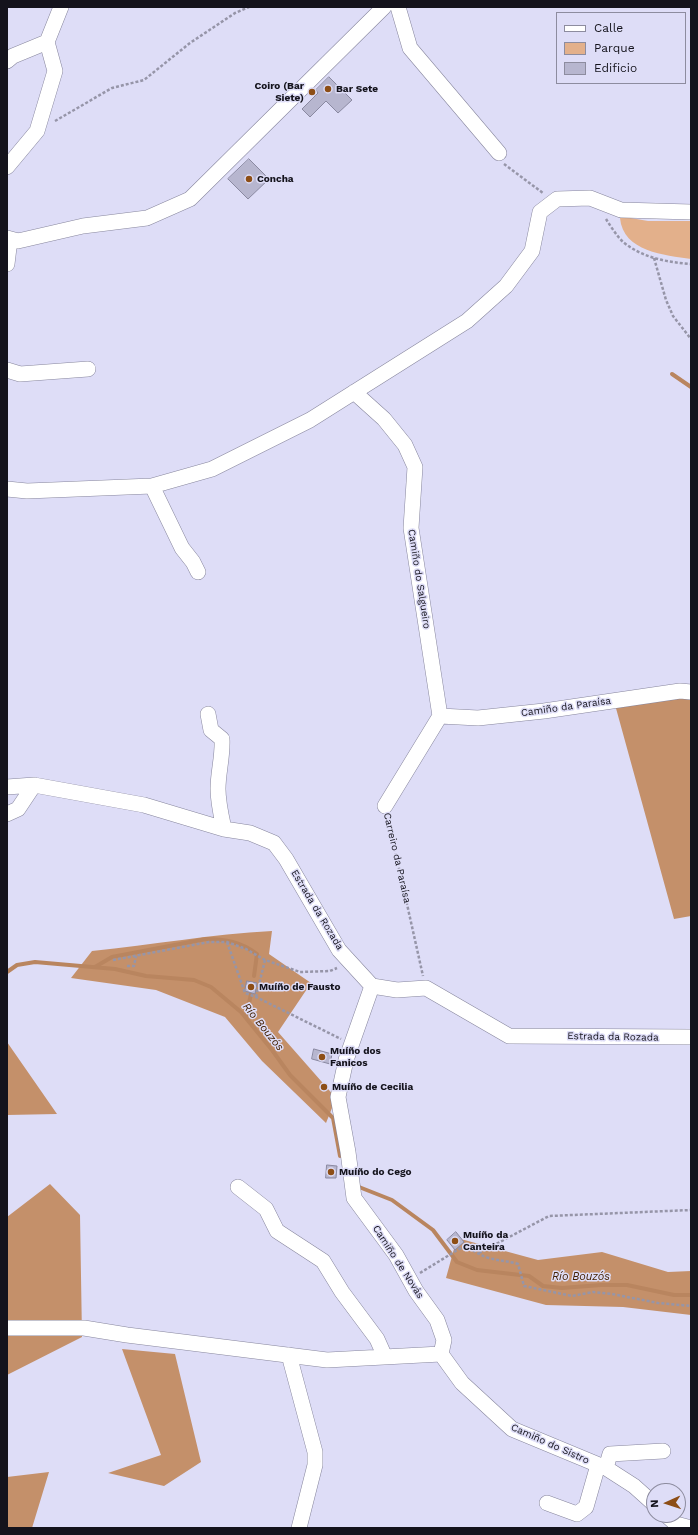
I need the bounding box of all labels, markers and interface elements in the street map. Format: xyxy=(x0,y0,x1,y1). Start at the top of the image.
legend xyxy=(556,12,686,84)
text: Calle xyxy=(594,21,623,35)
text: Parque xyxy=(594,41,635,55)
text: Edificio xyxy=(594,61,637,75)
place label: Coiro (Bar Siete) xyxy=(254,80,304,104)
place label: Bar Sete xyxy=(336,83,378,95)
marker: Bar Sete xyxy=(323,84,333,94)
marker: Coiro (Bar Siete) xyxy=(307,87,317,97)
place label: Concha xyxy=(257,173,294,185)
marker: Concha xyxy=(244,174,254,184)
street label: Camiño do Salgueiro xyxy=(405,528,433,630)
street label: Camiño da Paraísa xyxy=(520,695,612,719)
street label: Carreiro da Paraísa xyxy=(381,812,413,904)
street label: Estrada da Rozada xyxy=(288,868,346,952)
place label: Muíño de Fausto xyxy=(259,981,340,993)
marker: Muíño de Fausto xyxy=(246,982,256,992)
water label: Río Bouzós xyxy=(240,1000,286,1054)
street label: Estrada da Rozada xyxy=(567,1030,659,1044)
place label: Muíño dos Fanicos xyxy=(330,1045,381,1068)
marker: Muíño dos Fanicos xyxy=(317,1052,327,1062)
place label: Muíño de Cecilia xyxy=(332,1081,413,1093)
marker: Muíño de Cecilia xyxy=(319,1082,329,1092)
place label: Muíño do Cego xyxy=(339,1166,412,1178)
marker: Muíño do Cego xyxy=(326,1167,336,1177)
street label: Camiño de Novás xyxy=(370,1223,426,1301)
place label: Muíño da Canteira xyxy=(463,1229,508,1252)
marker: Muíño da Canteira xyxy=(450,1236,460,1246)
water label: Río Bouzós xyxy=(552,1270,610,1284)
street label: Camiño do Sistro xyxy=(509,1421,591,1467)
north arrow xyxy=(646,1483,686,1523)
text: N xyxy=(648,1499,661,1508)

